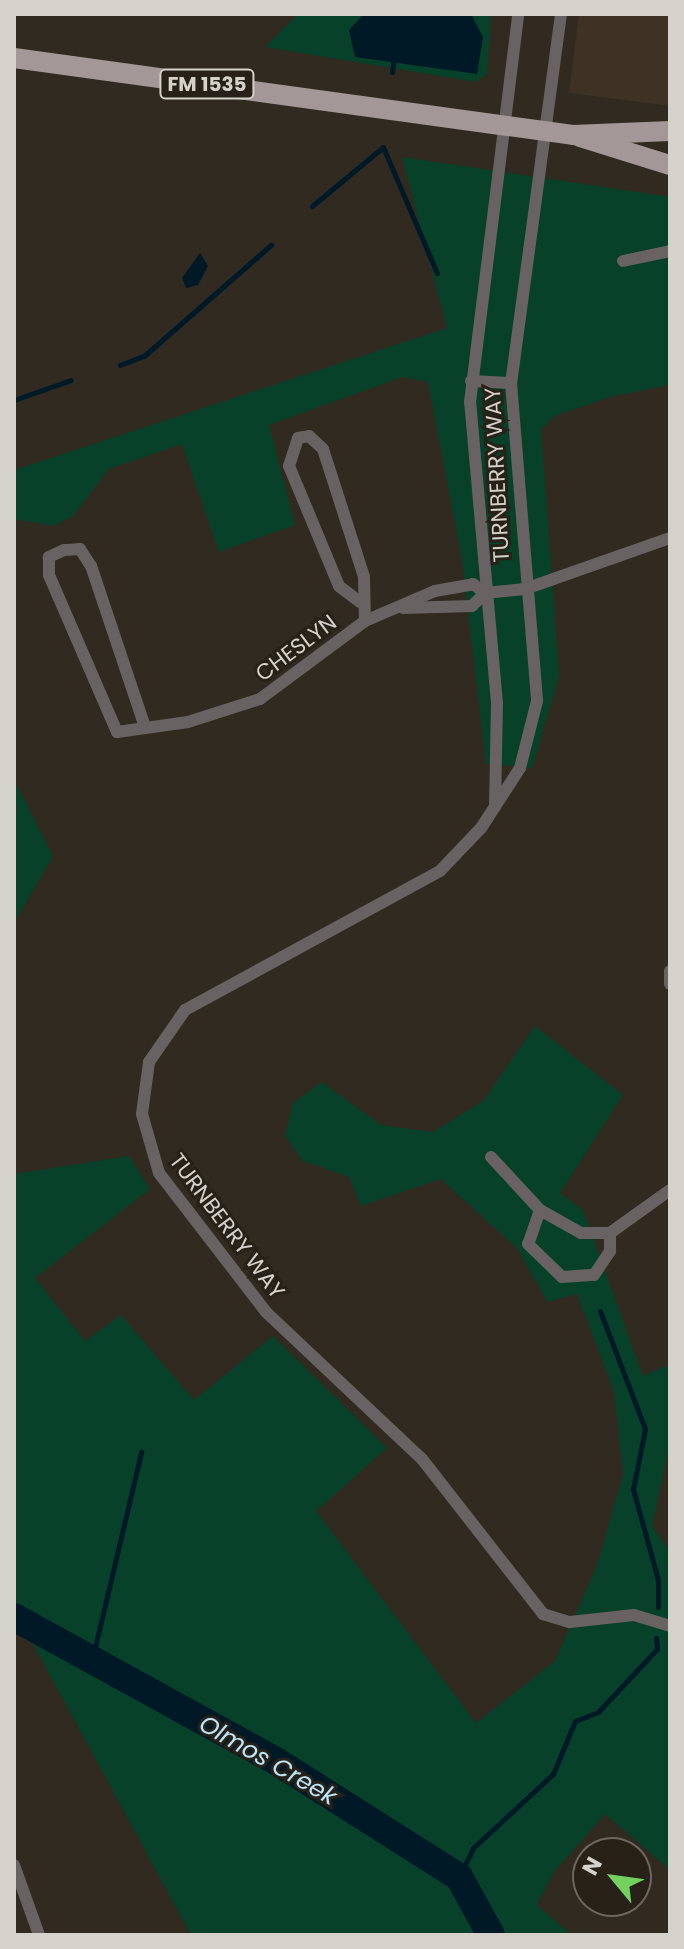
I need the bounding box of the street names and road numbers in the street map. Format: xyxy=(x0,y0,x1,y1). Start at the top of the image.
road number: FM 1535 xyxy=(159,68,255,100)
street label: TURNBERRY WAY xyxy=(479,387,515,563)
street label: CHESLYN xyxy=(250,609,342,687)
street label: TURNBERRY WAY xyxy=(164,1148,290,1304)

